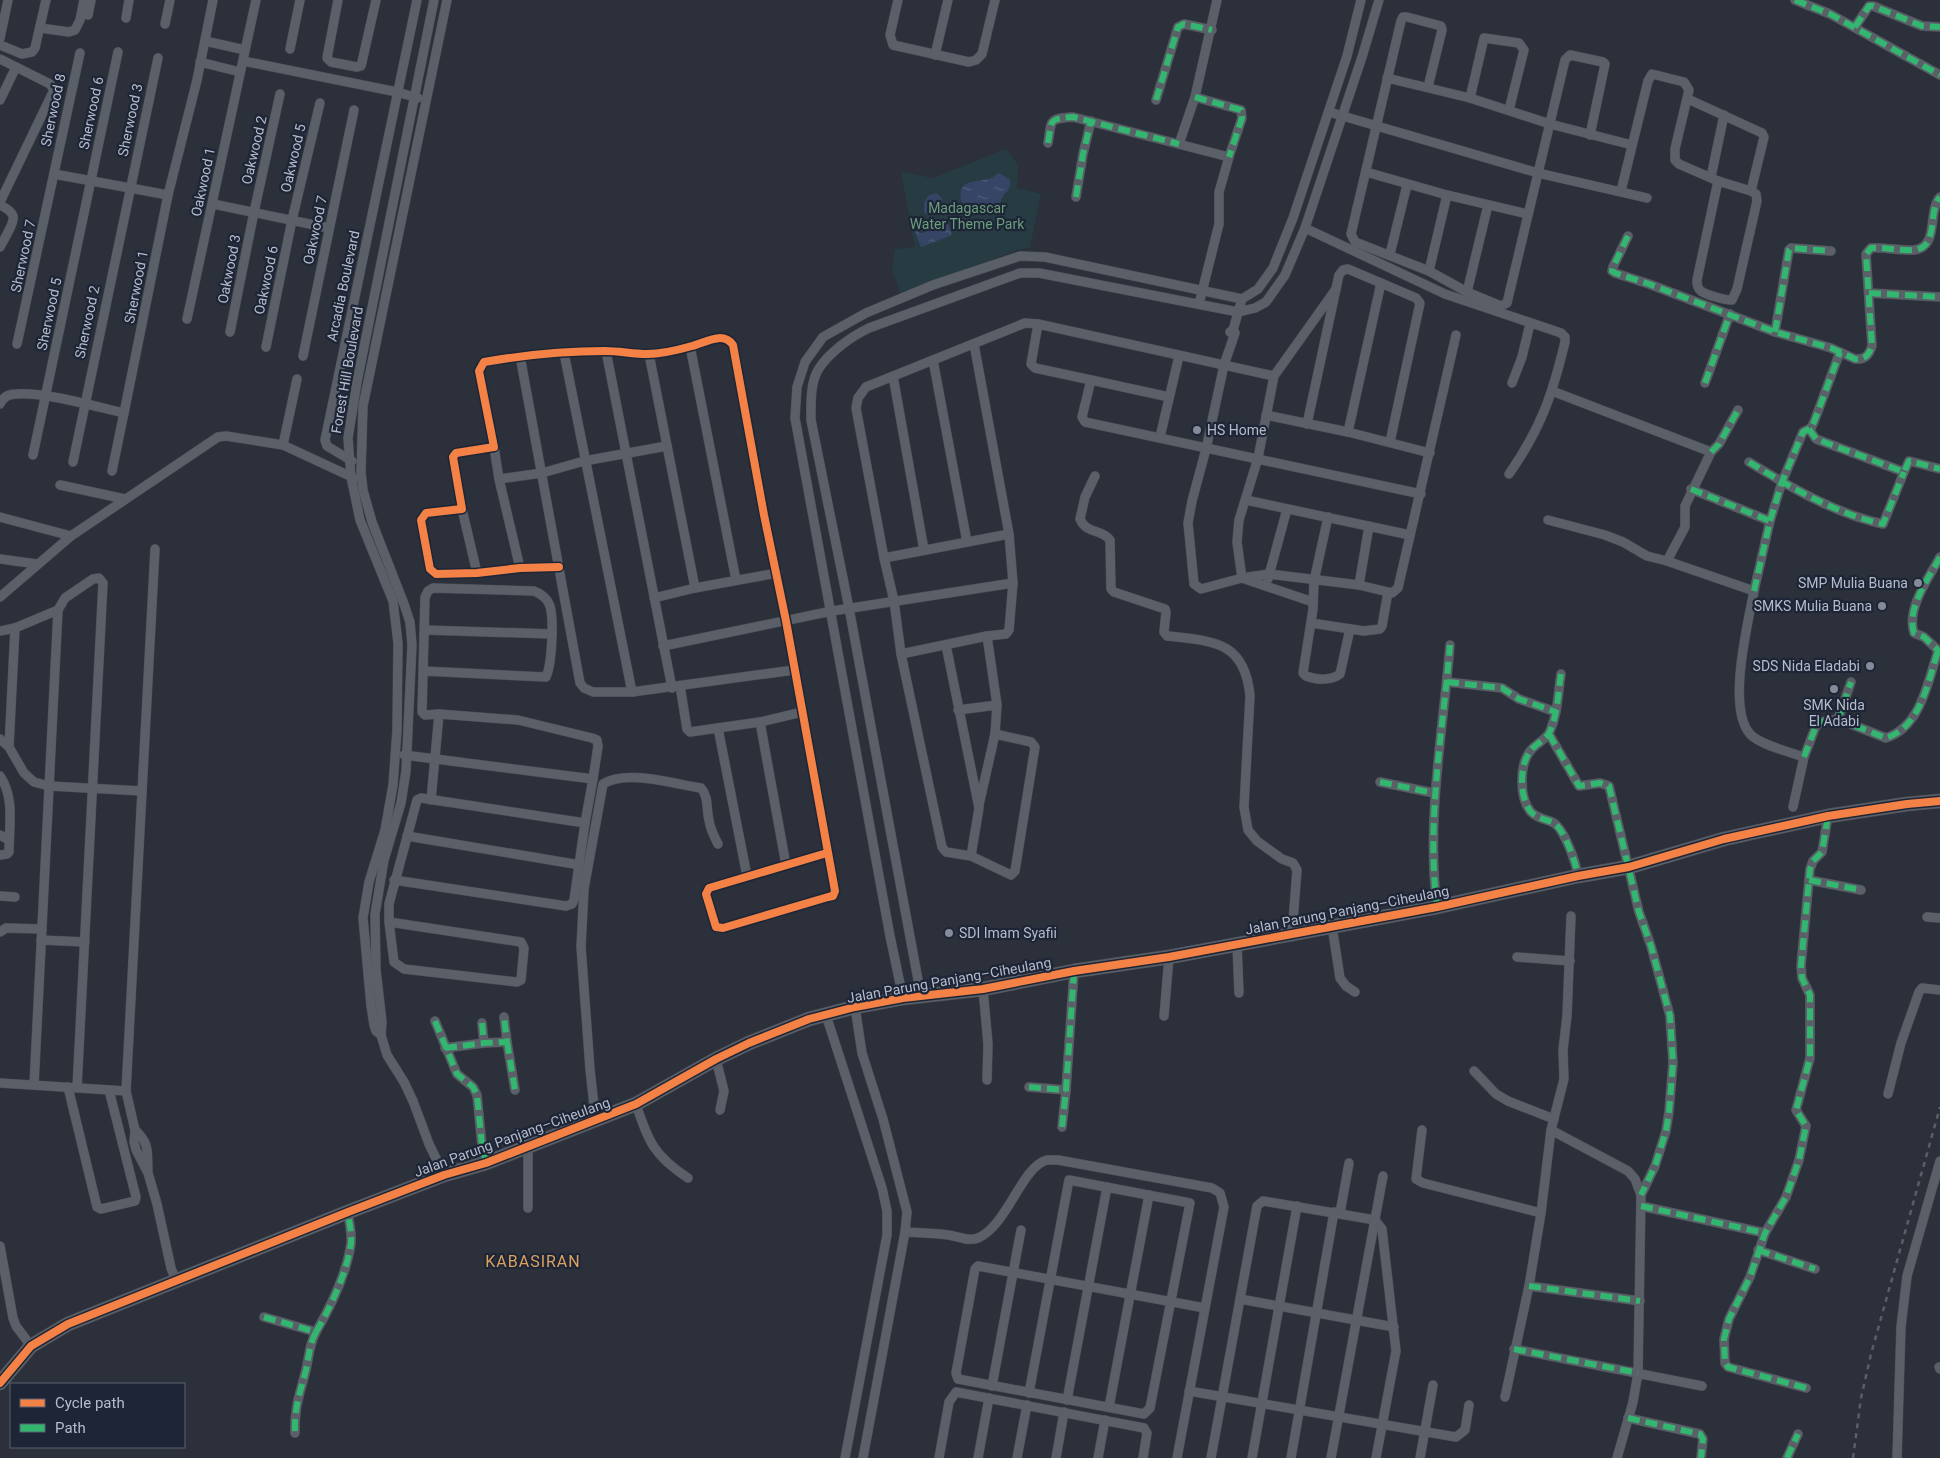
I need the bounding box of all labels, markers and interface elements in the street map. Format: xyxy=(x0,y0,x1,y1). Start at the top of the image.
street label: Sherwood 8 xyxy=(37,72,69,148)
street label: Sherwood 6 xyxy=(75,75,107,151)
street label: Sherwood 3 xyxy=(114,82,146,158)
street label: Oakwood 2 xyxy=(238,114,270,186)
street label: Oakwood 5 xyxy=(277,122,309,194)
street label: Oakwood 1 xyxy=(188,146,218,218)
street label: Oakwood 7 xyxy=(300,194,330,266)
park label: Madagascar Water Theme Park xyxy=(910,200,1025,232)
street label: Sherwood 7 xyxy=(7,218,39,294)
street label: Arcadia Boulevard xyxy=(323,229,363,343)
street label: Oakwood 3 xyxy=(214,233,244,305)
street label: Oakwood 6 xyxy=(251,244,281,316)
street label: Sherwood 1 xyxy=(121,249,151,325)
street label: Sherwood 5 xyxy=(33,276,65,352)
street label: Sherwood 2 xyxy=(71,284,103,360)
street label: Forest Hill Boulevard xyxy=(328,305,366,435)
place label: HS Home xyxy=(1207,422,1266,438)
marker: HS Home xyxy=(1191,424,1203,436)
place label: SMP Mulia Buana xyxy=(1798,575,1908,591)
marker: SMP Mulia Buana xyxy=(1912,577,1924,589)
place label: SMKS Mulia Buana xyxy=(1754,598,1872,614)
marker: SMKS Mulia Buana xyxy=(1876,600,1888,612)
place label: SDS Nida Eladabi xyxy=(1753,658,1860,674)
marker: SDS Nida Eladabi xyxy=(1864,660,1876,672)
marker: SMK Nida El Adabi xyxy=(1828,683,1840,695)
place label: SMK Nida El Adabi xyxy=(1803,697,1865,729)
street label: Jalan Parung Panjang–Ciheulang xyxy=(1244,882,1450,938)
place label: SDI Imam Syafii xyxy=(959,925,1057,941)
marker: SDI Imam Syafii xyxy=(943,927,955,939)
street label: Jalan Parung Panjang–Ciheulang xyxy=(846,954,1052,1006)
street label: Jalan Parung Panjang–Ciheulang xyxy=(412,1094,612,1180)
district label: KABASIRAN xyxy=(485,1252,581,1271)
legend xyxy=(10,1383,185,1448)
text: Cycle path xyxy=(55,1394,125,1412)
text: Path xyxy=(55,1419,86,1437)

